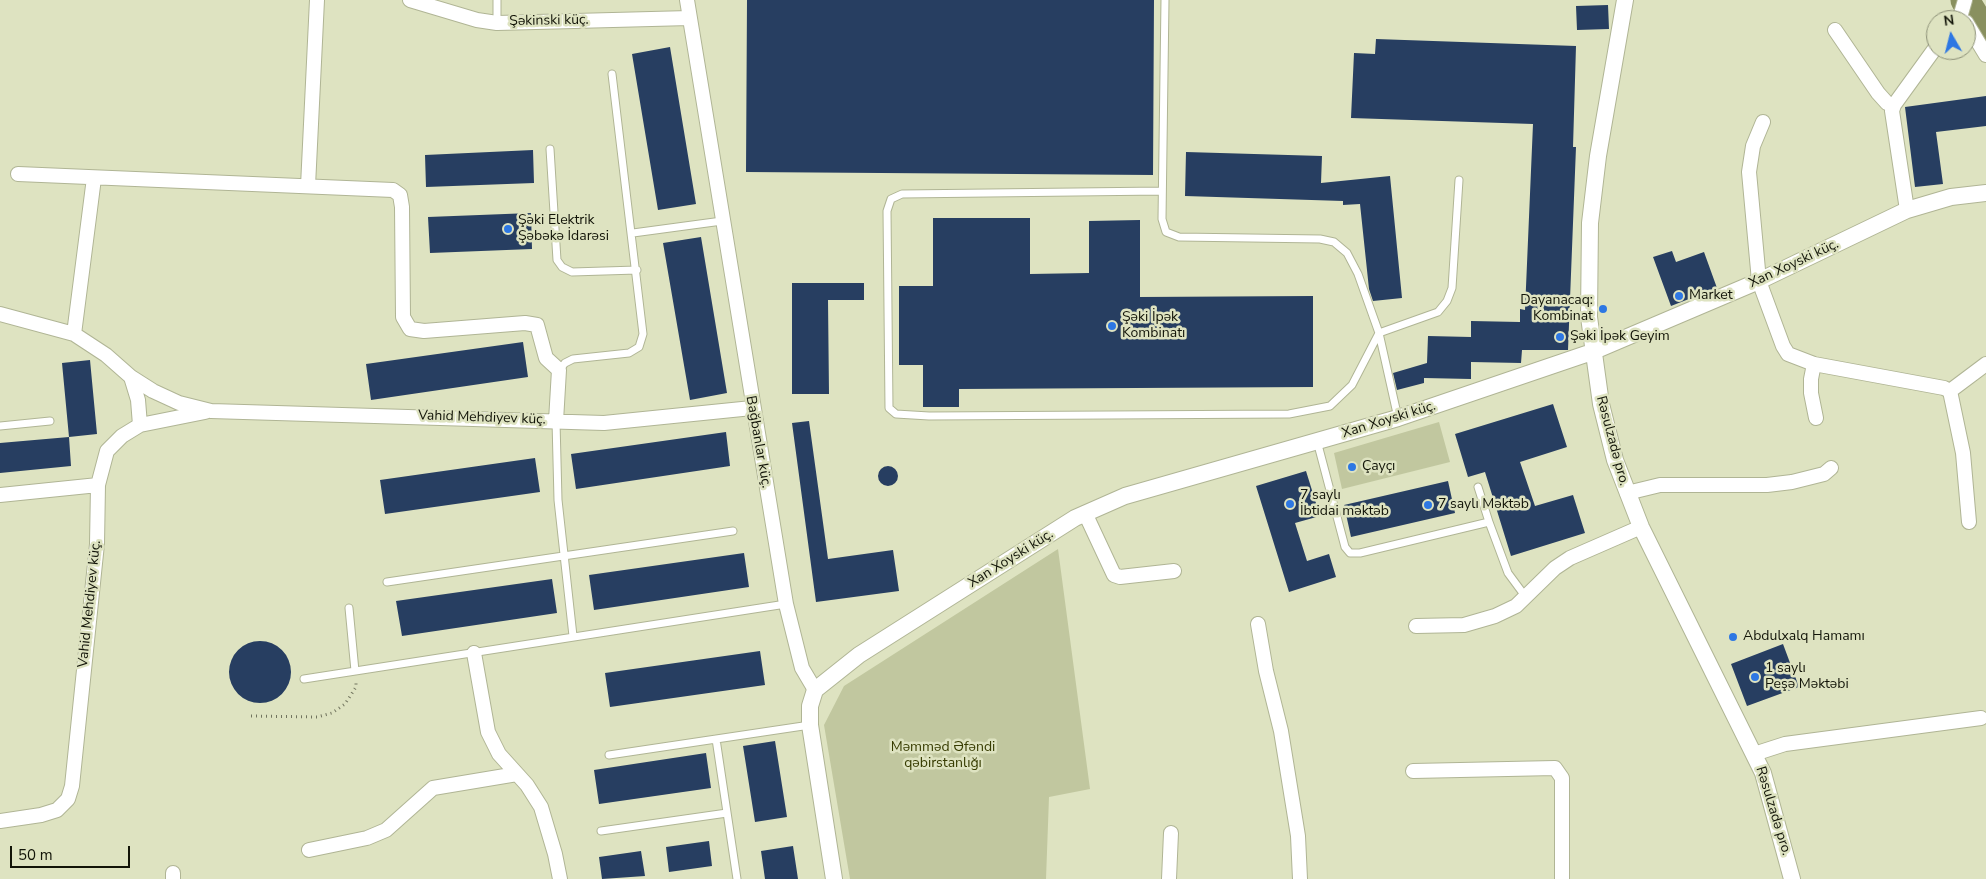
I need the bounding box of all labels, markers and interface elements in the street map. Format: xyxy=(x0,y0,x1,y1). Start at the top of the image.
north arrow xyxy=(1926,10,1976,60)
text: N xyxy=(1942,11,1955,31)
street label: Şəkinski küç. xyxy=(509,12,589,30)
place label: Şəki Elektrik Şəbəkə İdarəsi xyxy=(518,213,609,246)
marker: Şəki Elektrik Şəbəkə İdarəsi xyxy=(502,223,514,235)
street label: Xan Xoyski küç. xyxy=(1746,236,1842,292)
place label: Market xyxy=(1689,288,1733,304)
marker: Market xyxy=(1673,290,1685,302)
place label: Dayanacaq: Kombinat xyxy=(1520,293,1593,326)
marker: Dayanacaq: Kombinat xyxy=(1597,303,1609,315)
place label: Şəki İpək Kombinatı xyxy=(1122,310,1185,342)
marker: Şəki İpək Kombinatı xyxy=(1106,320,1118,332)
place label: Şəki İpək Geyim xyxy=(1570,329,1670,345)
marker: Şəki İpək Geyim xyxy=(1554,331,1566,343)
street label: Rəsulzadə pro. xyxy=(1592,394,1632,488)
street label: Bağbanlar küç. xyxy=(742,395,774,489)
street label: Xan Xoyski küç. xyxy=(1340,398,1438,442)
street label: Vahid Mehdiyev küç. xyxy=(418,407,546,429)
place label: Çayçı xyxy=(1362,459,1395,475)
marker: Çayçı xyxy=(1346,461,1358,473)
place label: 7 saylı İbtidai məktəb xyxy=(1300,488,1389,520)
place label: 7 saylı Məktəb xyxy=(1438,497,1529,513)
marker: 7 saylı İbtidai məktəb xyxy=(1284,498,1296,510)
marker: 7 saylı Məktəb xyxy=(1422,499,1434,511)
street label: Xan Xoyski küç. xyxy=(965,526,1057,592)
street label: Vahid Mehdiyev küç. xyxy=(75,540,105,668)
place label: Abdulxalq Hamamı xyxy=(1743,629,1865,645)
marker: Abdulxalq Hamamı xyxy=(1727,631,1739,643)
place label: 1 saylı Peşə Məktəbi xyxy=(1765,661,1849,694)
marker: 1 saylı Peşə Məktəbi xyxy=(1749,671,1761,683)
park label: Məmməd Əfəndi qəbirstanlığı xyxy=(891,740,995,772)
street label: Rəsulzadə pro. xyxy=(1751,764,1795,858)
scale bar xyxy=(12,836,132,868)
text: 50 m xyxy=(18,845,53,865)

